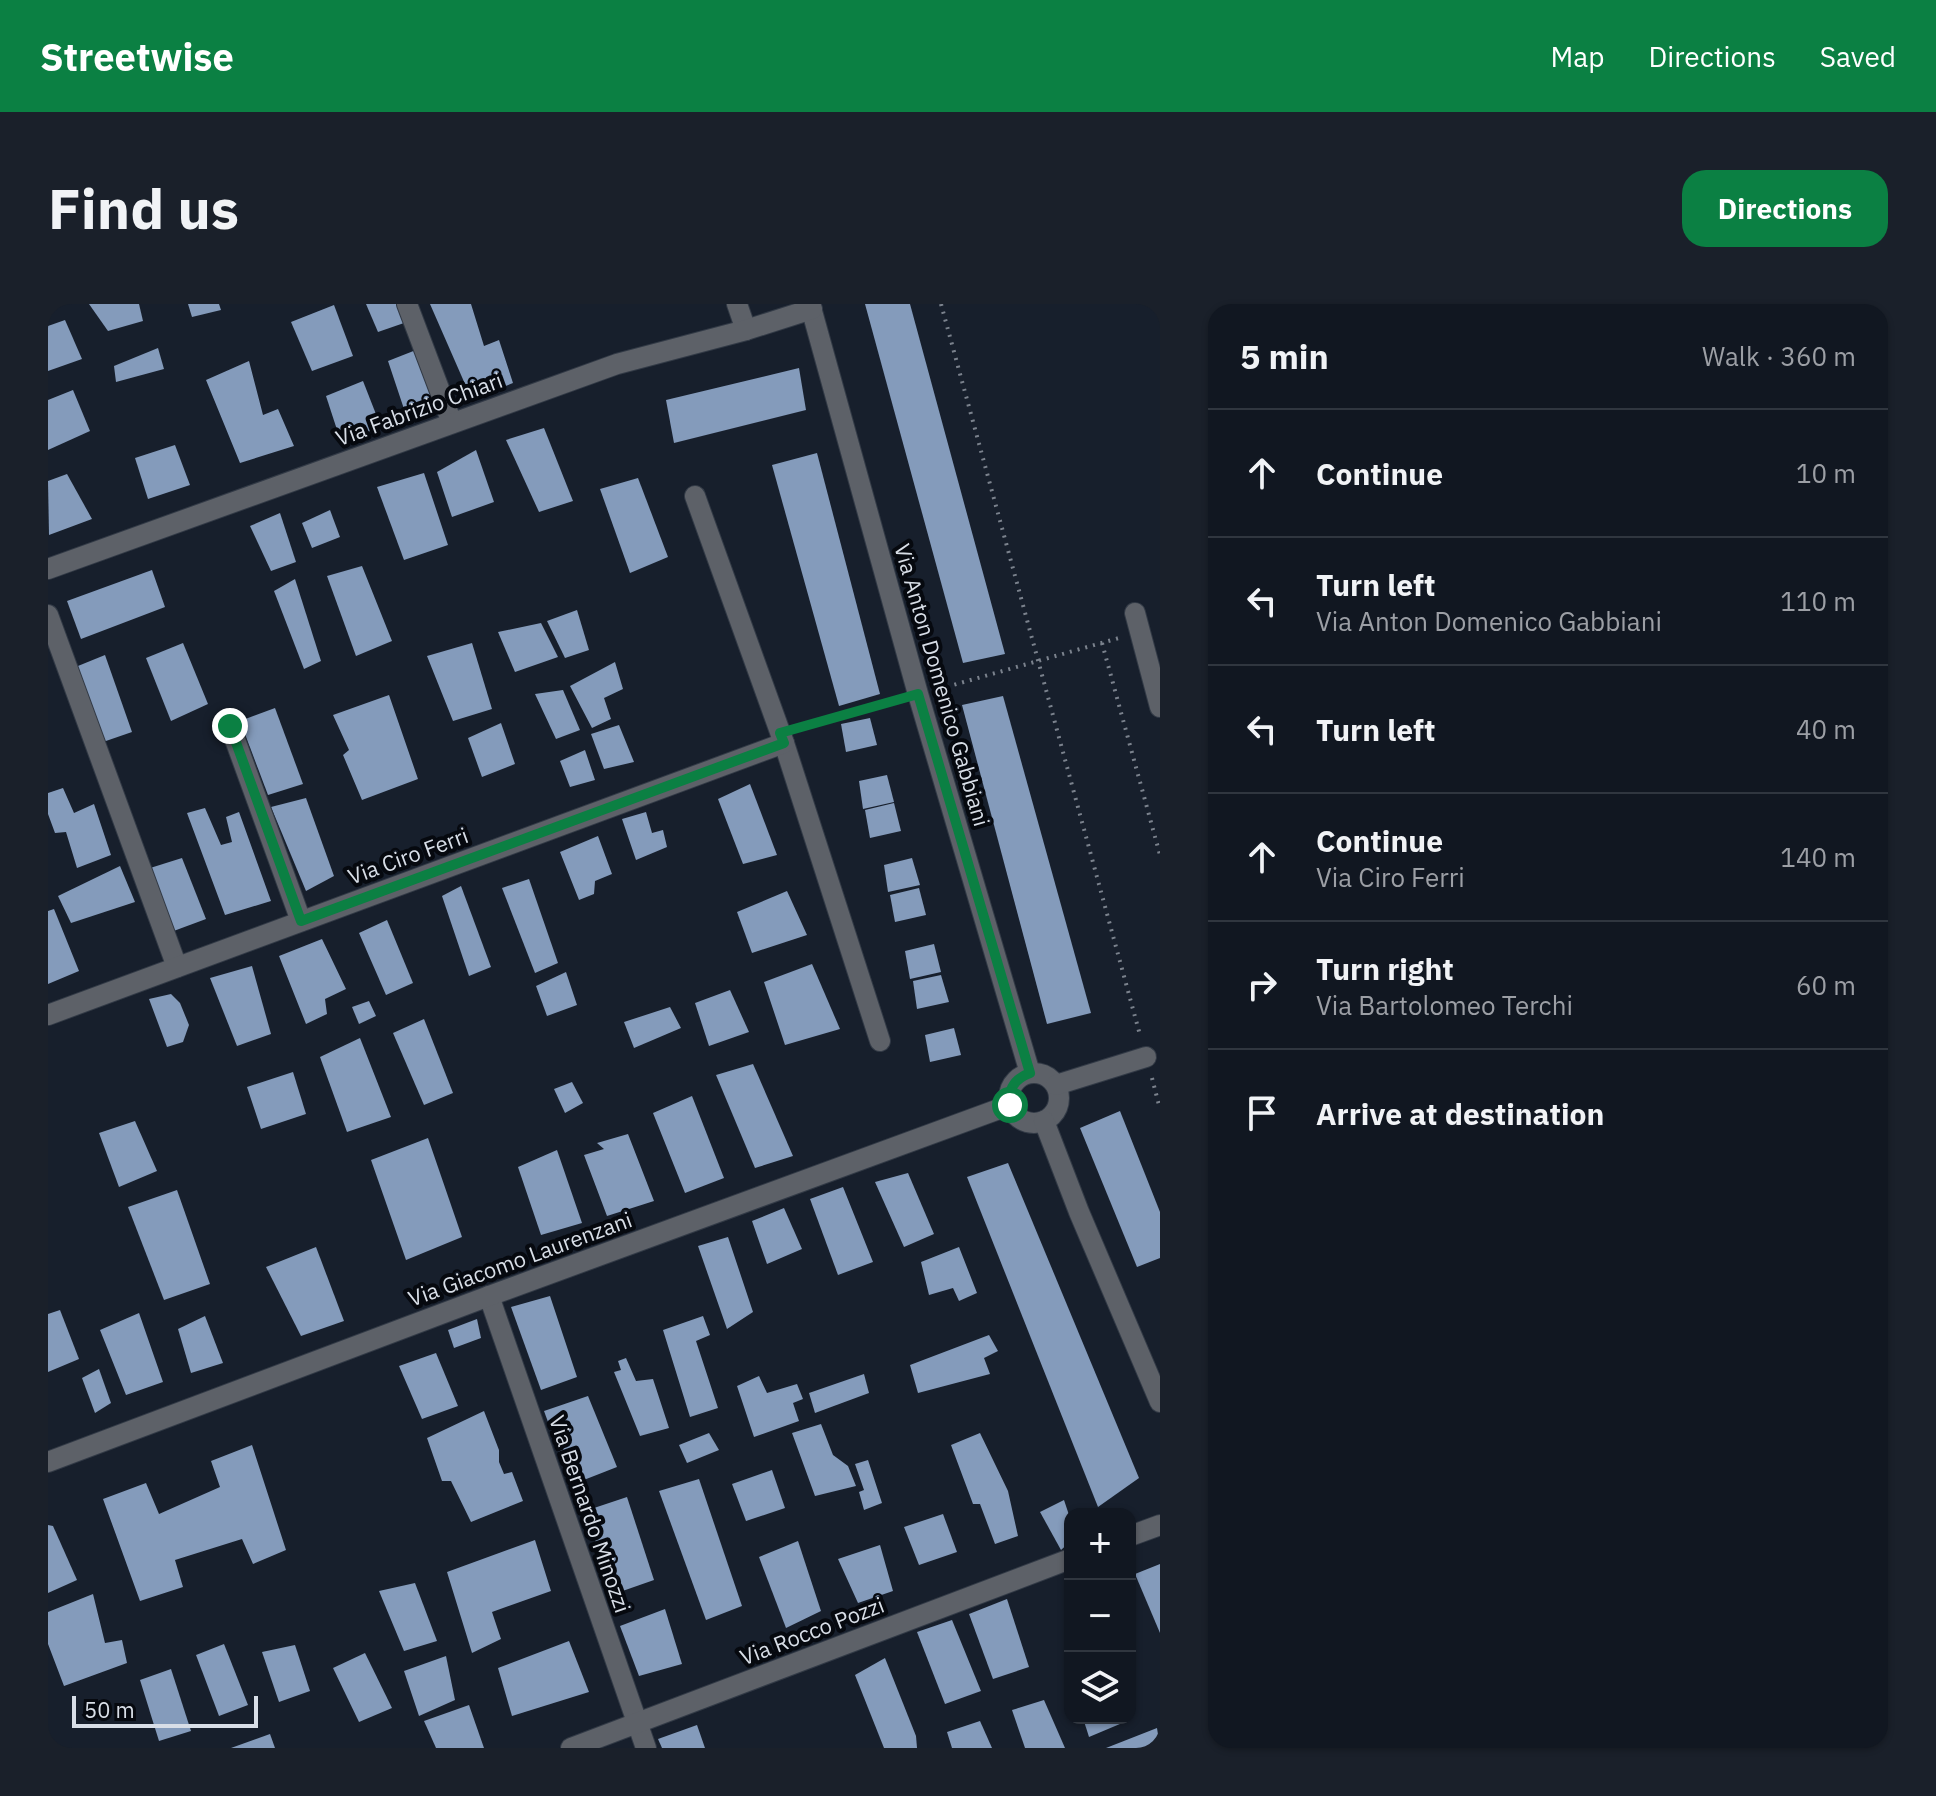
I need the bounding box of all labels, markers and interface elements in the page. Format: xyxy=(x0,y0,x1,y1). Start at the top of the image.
text: Streetwise xyxy=(40,32,234,81)
text: Map xyxy=(1550,38,1604,75)
text: Directions xyxy=(1648,38,1776,75)
text: Saved xyxy=(1820,38,1896,75)
button: Directions xyxy=(1682,170,1888,247)
text: Find us xyxy=(48,172,239,244)
text: 5 min xyxy=(1240,334,1329,378)
text: Walk · 360 m xyxy=(1702,339,1856,373)
street label: Via Fabrizio Chiari xyxy=(331,365,506,452)
icon: ahead xyxy=(1240,451,1284,495)
text: Continue xyxy=(1316,454,1443,493)
text: 10 m xyxy=(1796,456,1856,490)
street label: Via Anton Domenico Gabbiani xyxy=(888,540,997,830)
text: Turn left xyxy=(1316,565,1435,604)
icon: left xyxy=(1240,579,1284,623)
text: 110 m xyxy=(1780,584,1856,618)
text: Via Anton Domenico Gabbiani xyxy=(1316,604,1662,638)
icon: left xyxy=(1240,707,1284,751)
route end xyxy=(212,708,248,744)
text: Turn left xyxy=(1316,710,1435,749)
text: 40 m xyxy=(1796,712,1856,746)
street label: Via Ciro Ferri xyxy=(344,820,472,891)
text: Continue xyxy=(1316,821,1443,860)
icon: ahead xyxy=(1240,835,1284,879)
text: 140 m xyxy=(1780,840,1856,874)
text: Via Ciro Ferri xyxy=(1316,860,1465,894)
text: Turn right xyxy=(1316,949,1454,988)
icon: right xyxy=(1240,963,1284,1007)
text: 60 m xyxy=(1796,968,1856,1002)
text: Via Bartolomeo Terchi xyxy=(1316,988,1573,1022)
route start xyxy=(992,1087,1028,1123)
icon: arrive xyxy=(1240,1091,1284,1135)
text: Arrive at destination xyxy=(1316,1094,1604,1133)
street label: Via Giacomo Laurenzani xyxy=(404,1205,636,1313)
street label: Via Bernardo Minozzi xyxy=(543,1411,638,1616)
map controls xyxy=(1064,1508,1136,1724)
button: + xyxy=(1064,1508,1136,1580)
button: − xyxy=(1064,1580,1136,1652)
street label: Via Rocco Pozzi xyxy=(736,1590,888,1671)
button: layers xyxy=(1064,1652,1136,1724)
scale bar xyxy=(72,1692,258,1728)
text: 50 m xyxy=(84,1695,135,1724)

